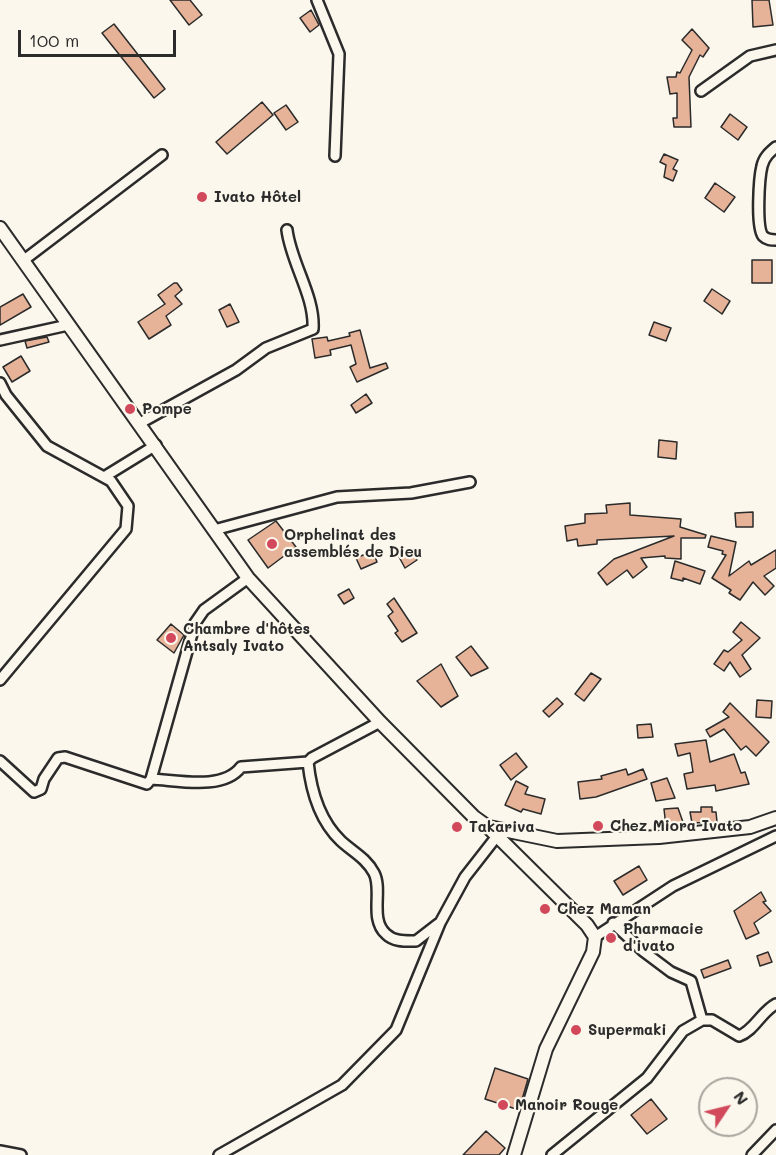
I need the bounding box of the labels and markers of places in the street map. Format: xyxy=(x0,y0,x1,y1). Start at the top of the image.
place label: Ivato Hôtel xyxy=(214,188,301,206)
marker: Ivato Hôtel xyxy=(195,190,209,204)
place label: Pompe xyxy=(142,400,192,418)
marker: Pompe xyxy=(123,402,137,416)
place label: Orphelinat des assemblés de Dieu xyxy=(284,526,422,561)
marker: Orphelinat des assemblés de Dieu xyxy=(265,537,279,551)
place label: Chambre d'hôtes Antsaly Ivato xyxy=(183,620,310,655)
marker: Chambre d'hôtes Antsaly Ivato xyxy=(164,631,178,645)
place label: Chez Miora Ivato xyxy=(610,817,742,835)
place label: Takariva xyxy=(469,818,535,836)
marker: Chez Miora Ivato xyxy=(591,819,605,833)
marker: Takariva xyxy=(450,820,464,834)
place label: Chez Maman xyxy=(557,900,651,918)
marker: Chez Maman xyxy=(538,902,552,916)
place label: Pharmacie d'ivato xyxy=(623,920,703,955)
marker: Pharmacie d'ivato xyxy=(604,931,618,945)
place label: Supermaki xyxy=(588,1021,666,1039)
marker: Supermaki xyxy=(569,1023,583,1037)
place label: Manoir Rouge xyxy=(515,1096,618,1114)
marker: Manoir Rouge xyxy=(496,1098,510,1112)

